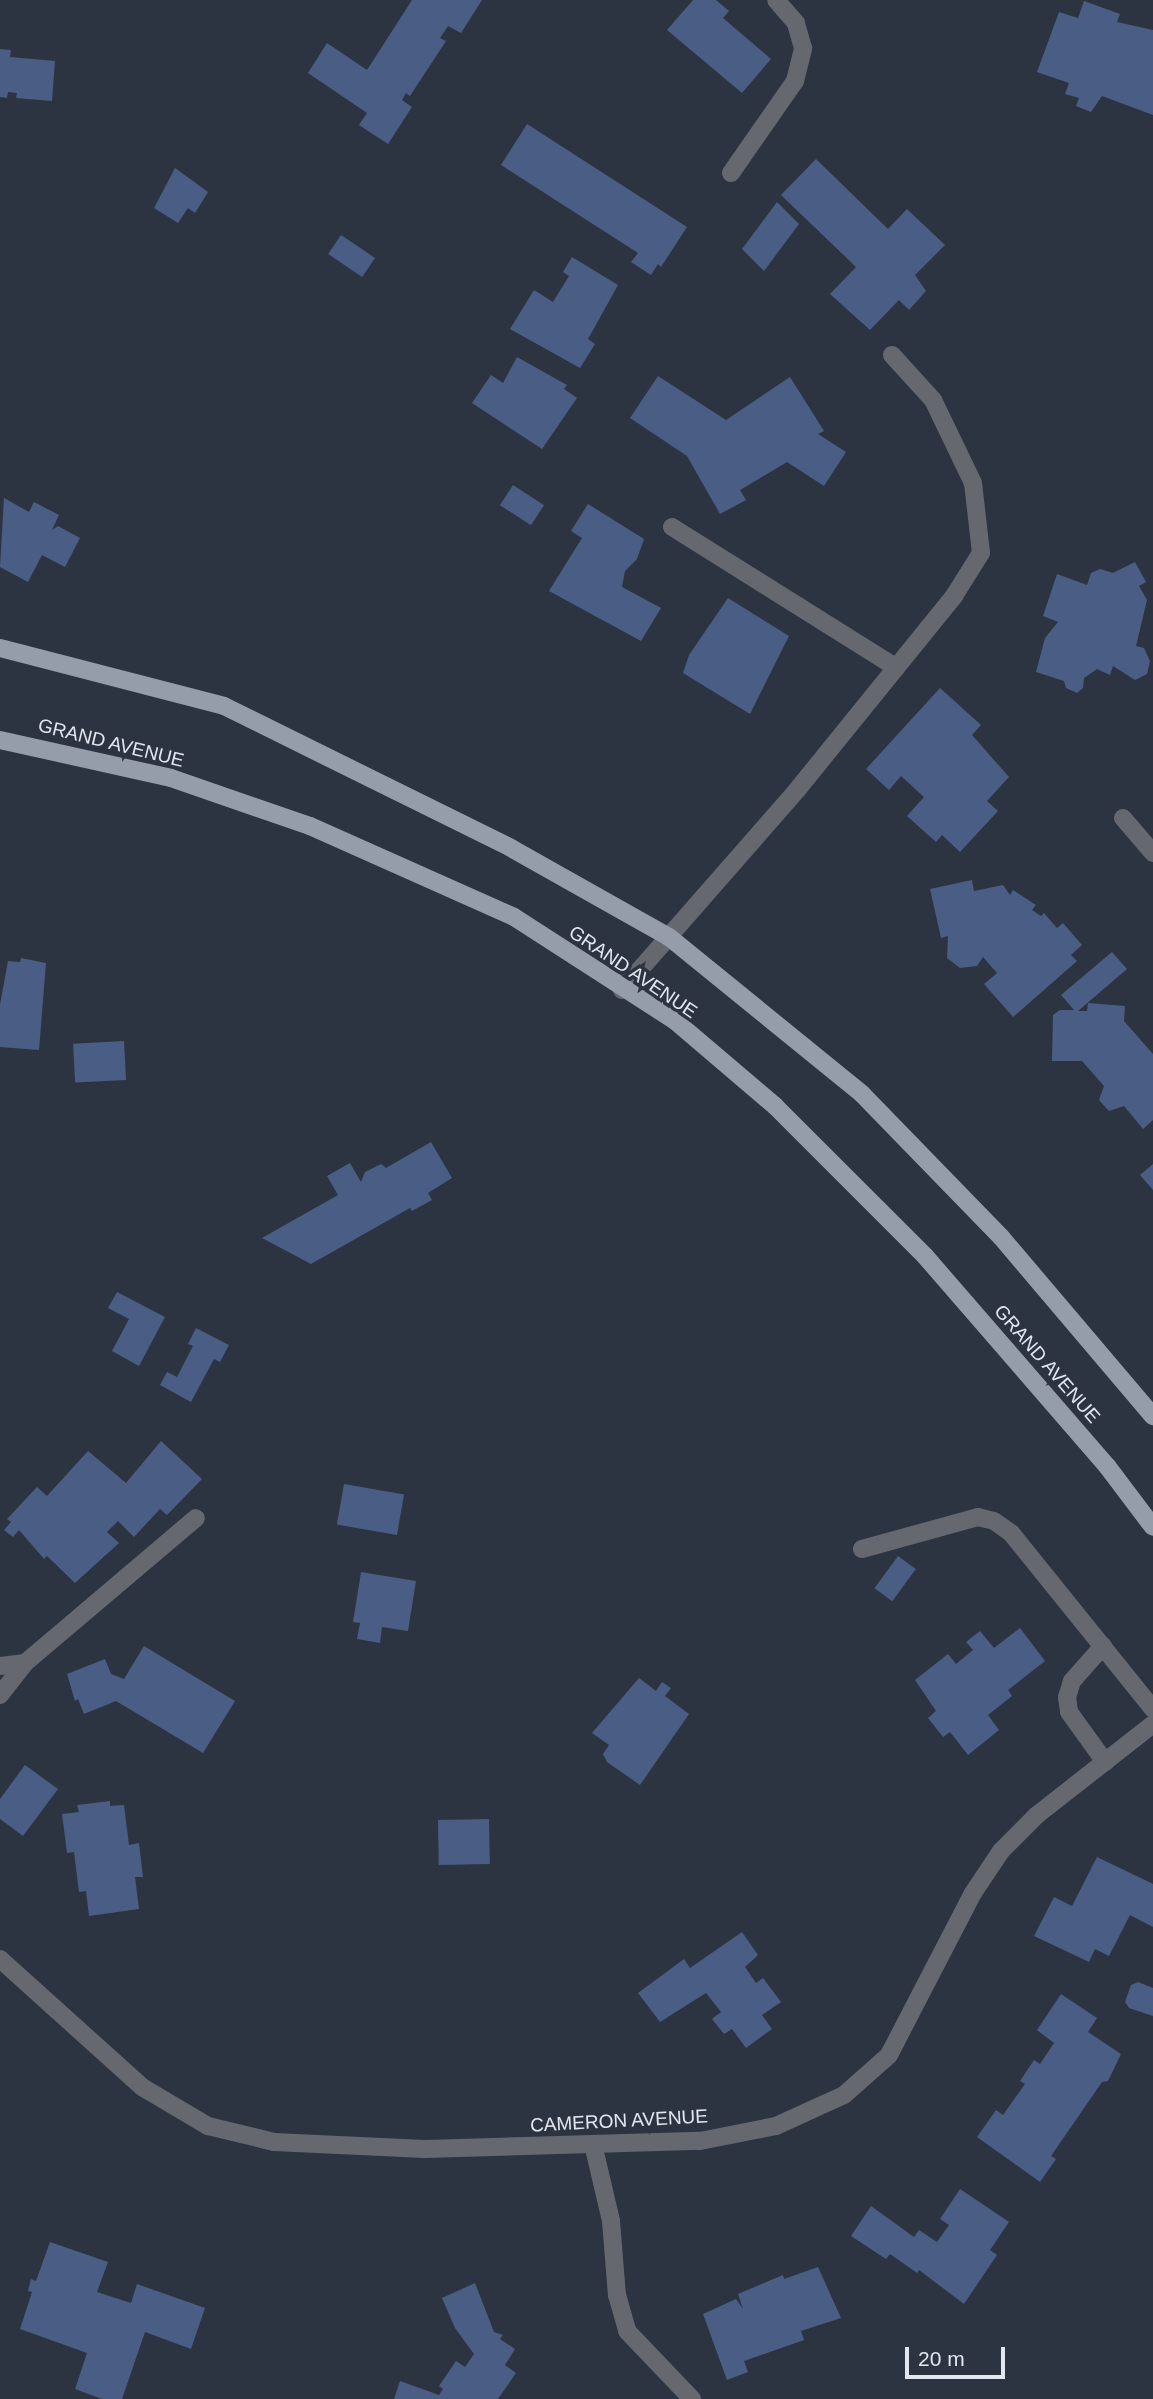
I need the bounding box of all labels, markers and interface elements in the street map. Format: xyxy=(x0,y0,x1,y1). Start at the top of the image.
street label: GRAND AVENUE xyxy=(35,714,187,772)
street label: GRAND AVENUE xyxy=(564,920,702,1024)
street label: GRAND AVENUE xyxy=(989,1300,1105,1428)
street label: CAMERON AVENUE xyxy=(529,2105,709,2137)
scale bar xyxy=(908,2332,1008,2376)
text: 20 m xyxy=(918,2347,965,2370)

